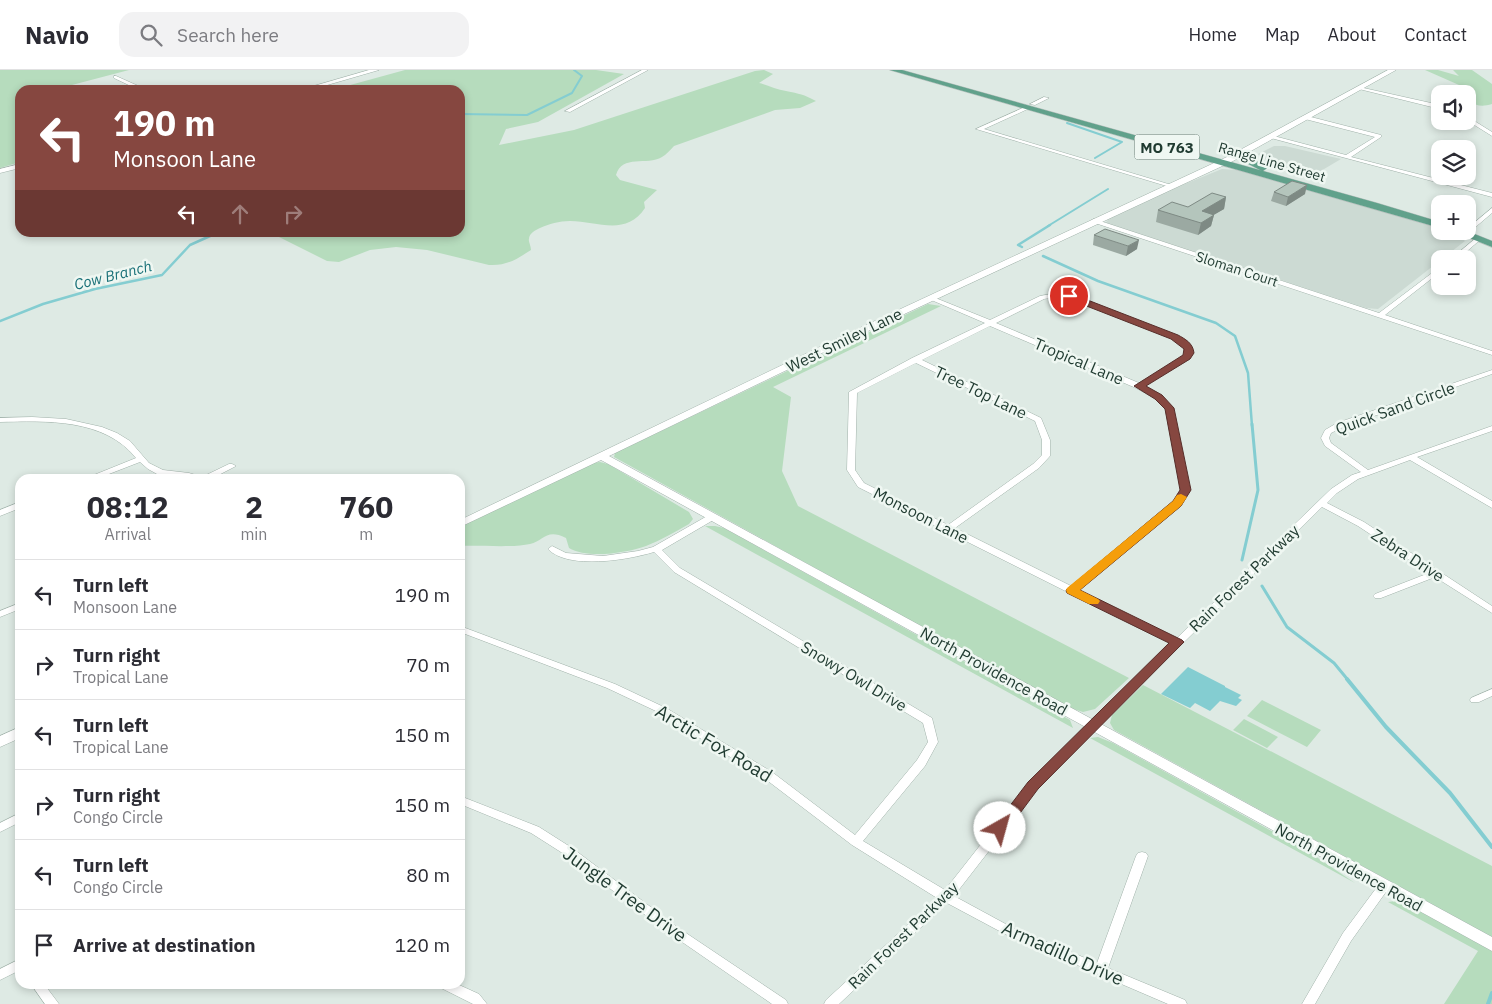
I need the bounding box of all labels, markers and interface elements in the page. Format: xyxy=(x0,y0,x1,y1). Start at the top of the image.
search box xyxy=(119,12,469,57)
text: Navio xyxy=(25,19,89,51)
icon: search xyxy=(137,21,165,49)
text: Search here xyxy=(177,23,279,47)
text: Home xyxy=(1189,23,1237,46)
text: Map xyxy=(1265,23,1300,46)
text: About xyxy=(1328,23,1376,46)
text: Contact xyxy=(1404,23,1467,46)
map controls xyxy=(1431,85,1476,295)
button: sound xyxy=(1431,85,1476,130)
text: 190 m xyxy=(113,100,216,146)
icon: left xyxy=(30,105,95,170)
road number: MO 763 xyxy=(1134,134,1200,160)
street label: Range Line Street xyxy=(1216,138,1328,186)
button: layers xyxy=(1431,140,1476,185)
text: Monsoon Lane xyxy=(113,144,256,173)
button: + xyxy=(1431,195,1476,240)
icon: left xyxy=(173,200,201,228)
icon: ahead xyxy=(226,200,254,228)
icon: right xyxy=(279,200,307,228)
street label: Sloman Court xyxy=(1194,247,1280,291)
button: − xyxy=(1431,250,1476,295)
water label: Cow Branch xyxy=(72,256,154,294)
pin xyxy=(1048,275,1090,317)
icon: arrive xyxy=(1055,282,1083,310)
street label: West Smiley Lane xyxy=(783,303,905,377)
street label: Tropical Lane xyxy=(1031,333,1127,389)
street label: Tree Top Lane xyxy=(932,361,1031,423)
street label: Quick Sand Circle xyxy=(1333,377,1458,439)
street label: Monsoon Lane xyxy=(870,482,972,548)
text: 08:12 xyxy=(87,487,169,526)
text: 2 xyxy=(245,487,263,526)
text: 760 xyxy=(339,487,393,526)
street label: Rain Forest Parkway xyxy=(1185,520,1303,636)
text: Arrival xyxy=(104,524,151,544)
text: min xyxy=(240,524,267,544)
text: m xyxy=(359,524,373,544)
street label: Zebra Drive xyxy=(1368,524,1448,586)
text: Turn left xyxy=(73,573,149,597)
icon: left xyxy=(30,581,58,609)
text: 190 m xyxy=(395,583,450,607)
text: Monsoon Lane xyxy=(73,597,177,617)
street label: North Providence Road xyxy=(917,622,1071,720)
street label: Snowy Owl Drive xyxy=(797,636,911,716)
text: Turn right xyxy=(73,643,160,667)
icon: right xyxy=(30,651,58,679)
text: 70 m xyxy=(406,653,450,677)
text: Tropical Lane xyxy=(73,667,169,687)
street label: Arctic Fox Road xyxy=(651,699,777,787)
text: Turn left xyxy=(73,713,149,737)
icon: left xyxy=(30,721,58,749)
text: 150 m xyxy=(395,723,450,747)
text: Tropical Lane xyxy=(73,737,169,757)
text: Turn right xyxy=(73,783,160,807)
icon: right xyxy=(30,791,58,819)
text: 150 m xyxy=(395,793,450,817)
position arrow xyxy=(973,801,1025,853)
text: Congo Circle xyxy=(73,807,163,827)
street label: North Providence Road xyxy=(1272,818,1426,916)
street label: Jungle Tree Drive xyxy=(558,841,692,947)
text: Turn left xyxy=(73,853,149,877)
icon: left xyxy=(30,861,58,889)
text: 80 m xyxy=(406,863,450,887)
text: Congo Circle xyxy=(73,877,163,897)
street label: Rain Forest Parkway xyxy=(844,877,962,993)
street label: Armadillo Drive xyxy=(998,915,1128,991)
icon: arrive xyxy=(30,931,58,959)
text: Arrive at destination xyxy=(73,933,256,957)
text: 120 m xyxy=(395,933,450,957)

